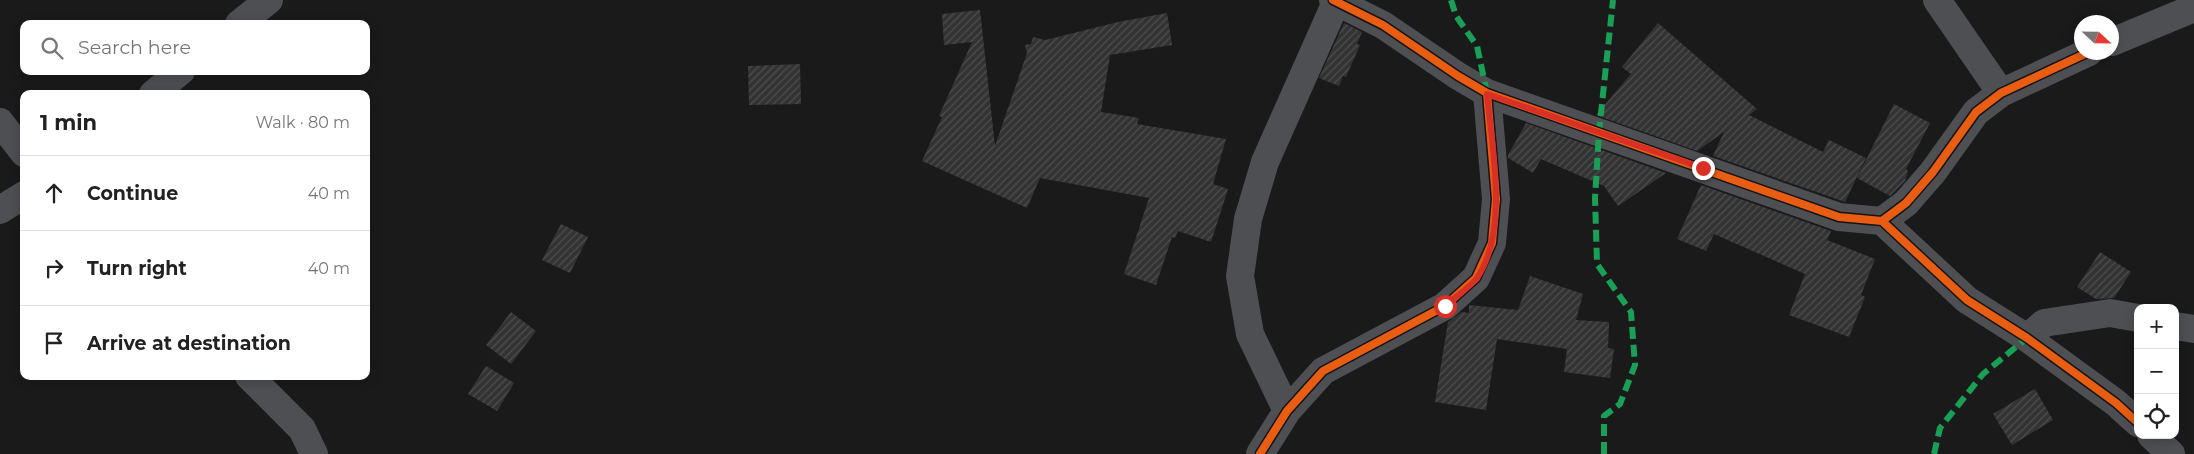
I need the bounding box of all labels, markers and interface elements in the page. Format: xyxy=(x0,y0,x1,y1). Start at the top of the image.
north arrow xyxy=(2074,15,2119,60)
search box xyxy=(20,20,370,75)
icon: search xyxy=(38,34,66,62)
text: Search here xyxy=(78,36,191,59)
text: 1 min xyxy=(40,110,97,135)
text: Walk · 80 m xyxy=(255,113,350,132)
route end xyxy=(1692,157,1715,180)
icon: ahead xyxy=(40,179,68,207)
text: Continue xyxy=(87,182,178,205)
text: 40 m xyxy=(308,184,350,203)
icon: right xyxy=(40,254,68,282)
text: Turn right xyxy=(87,257,187,280)
text: 40 m xyxy=(308,259,350,278)
route start xyxy=(1434,295,1457,318)
map controls xyxy=(2134,304,2179,439)
button: + xyxy=(2134,304,2179,349)
icon: arrive xyxy=(40,329,68,357)
text: Arrive at destination xyxy=(87,332,291,355)
button: − xyxy=(2134,349,2179,394)
button: locate xyxy=(2134,394,2179,439)

